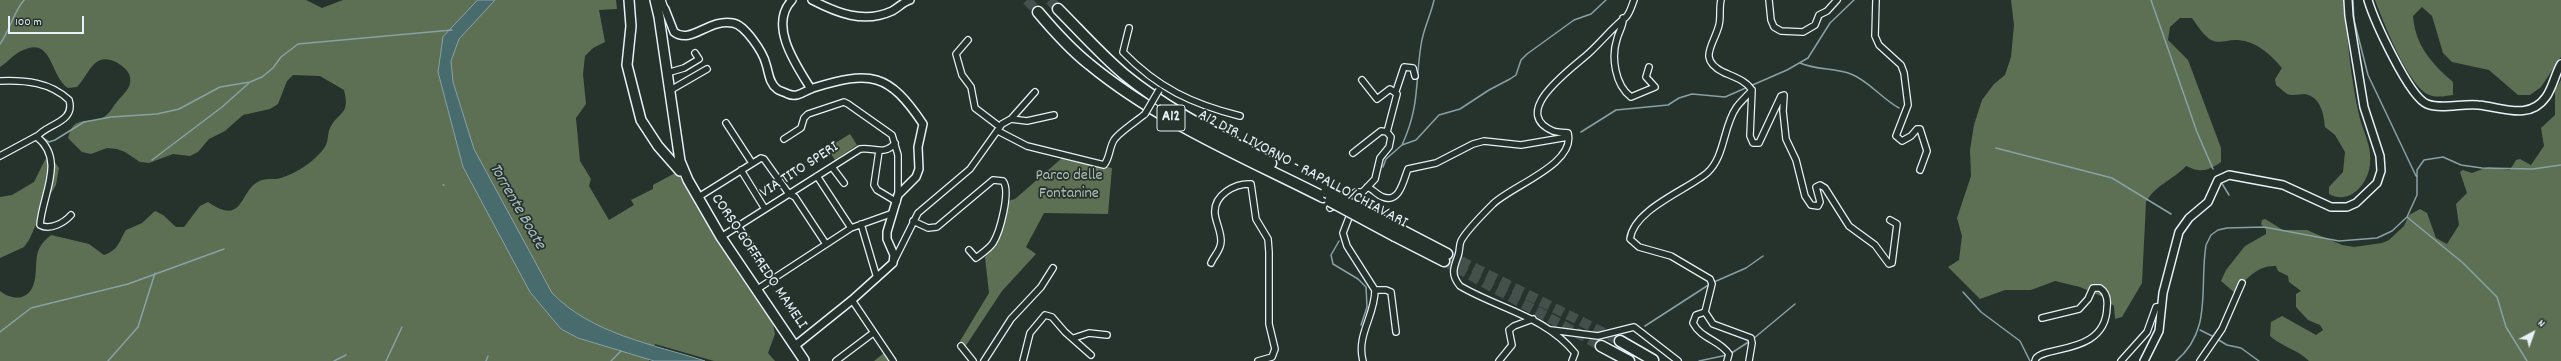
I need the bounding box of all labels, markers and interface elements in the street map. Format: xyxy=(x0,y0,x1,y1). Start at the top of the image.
scale bar xyxy=(10,8,86,34)
text: 100 m xyxy=(15,14,42,31)
road number: A12 xyxy=(1157,105,1185,131)
street label: A12 DIR. LIVORNO - RAPALLO/CHIAVARI xyxy=(1194,106,1410,234)
street label: VIA TITO SPERI xyxy=(757,138,843,204)
water label: Torrente Boate xyxy=(483,160,549,254)
park label: Parco delle Fontanine xyxy=(1035,167,1103,205)
street label: CORSO GOFFREDO MAMELI xyxy=(706,191,810,333)
north arrow xyxy=(2513,313,2553,353)
text: N xyxy=(2534,316,2548,332)

